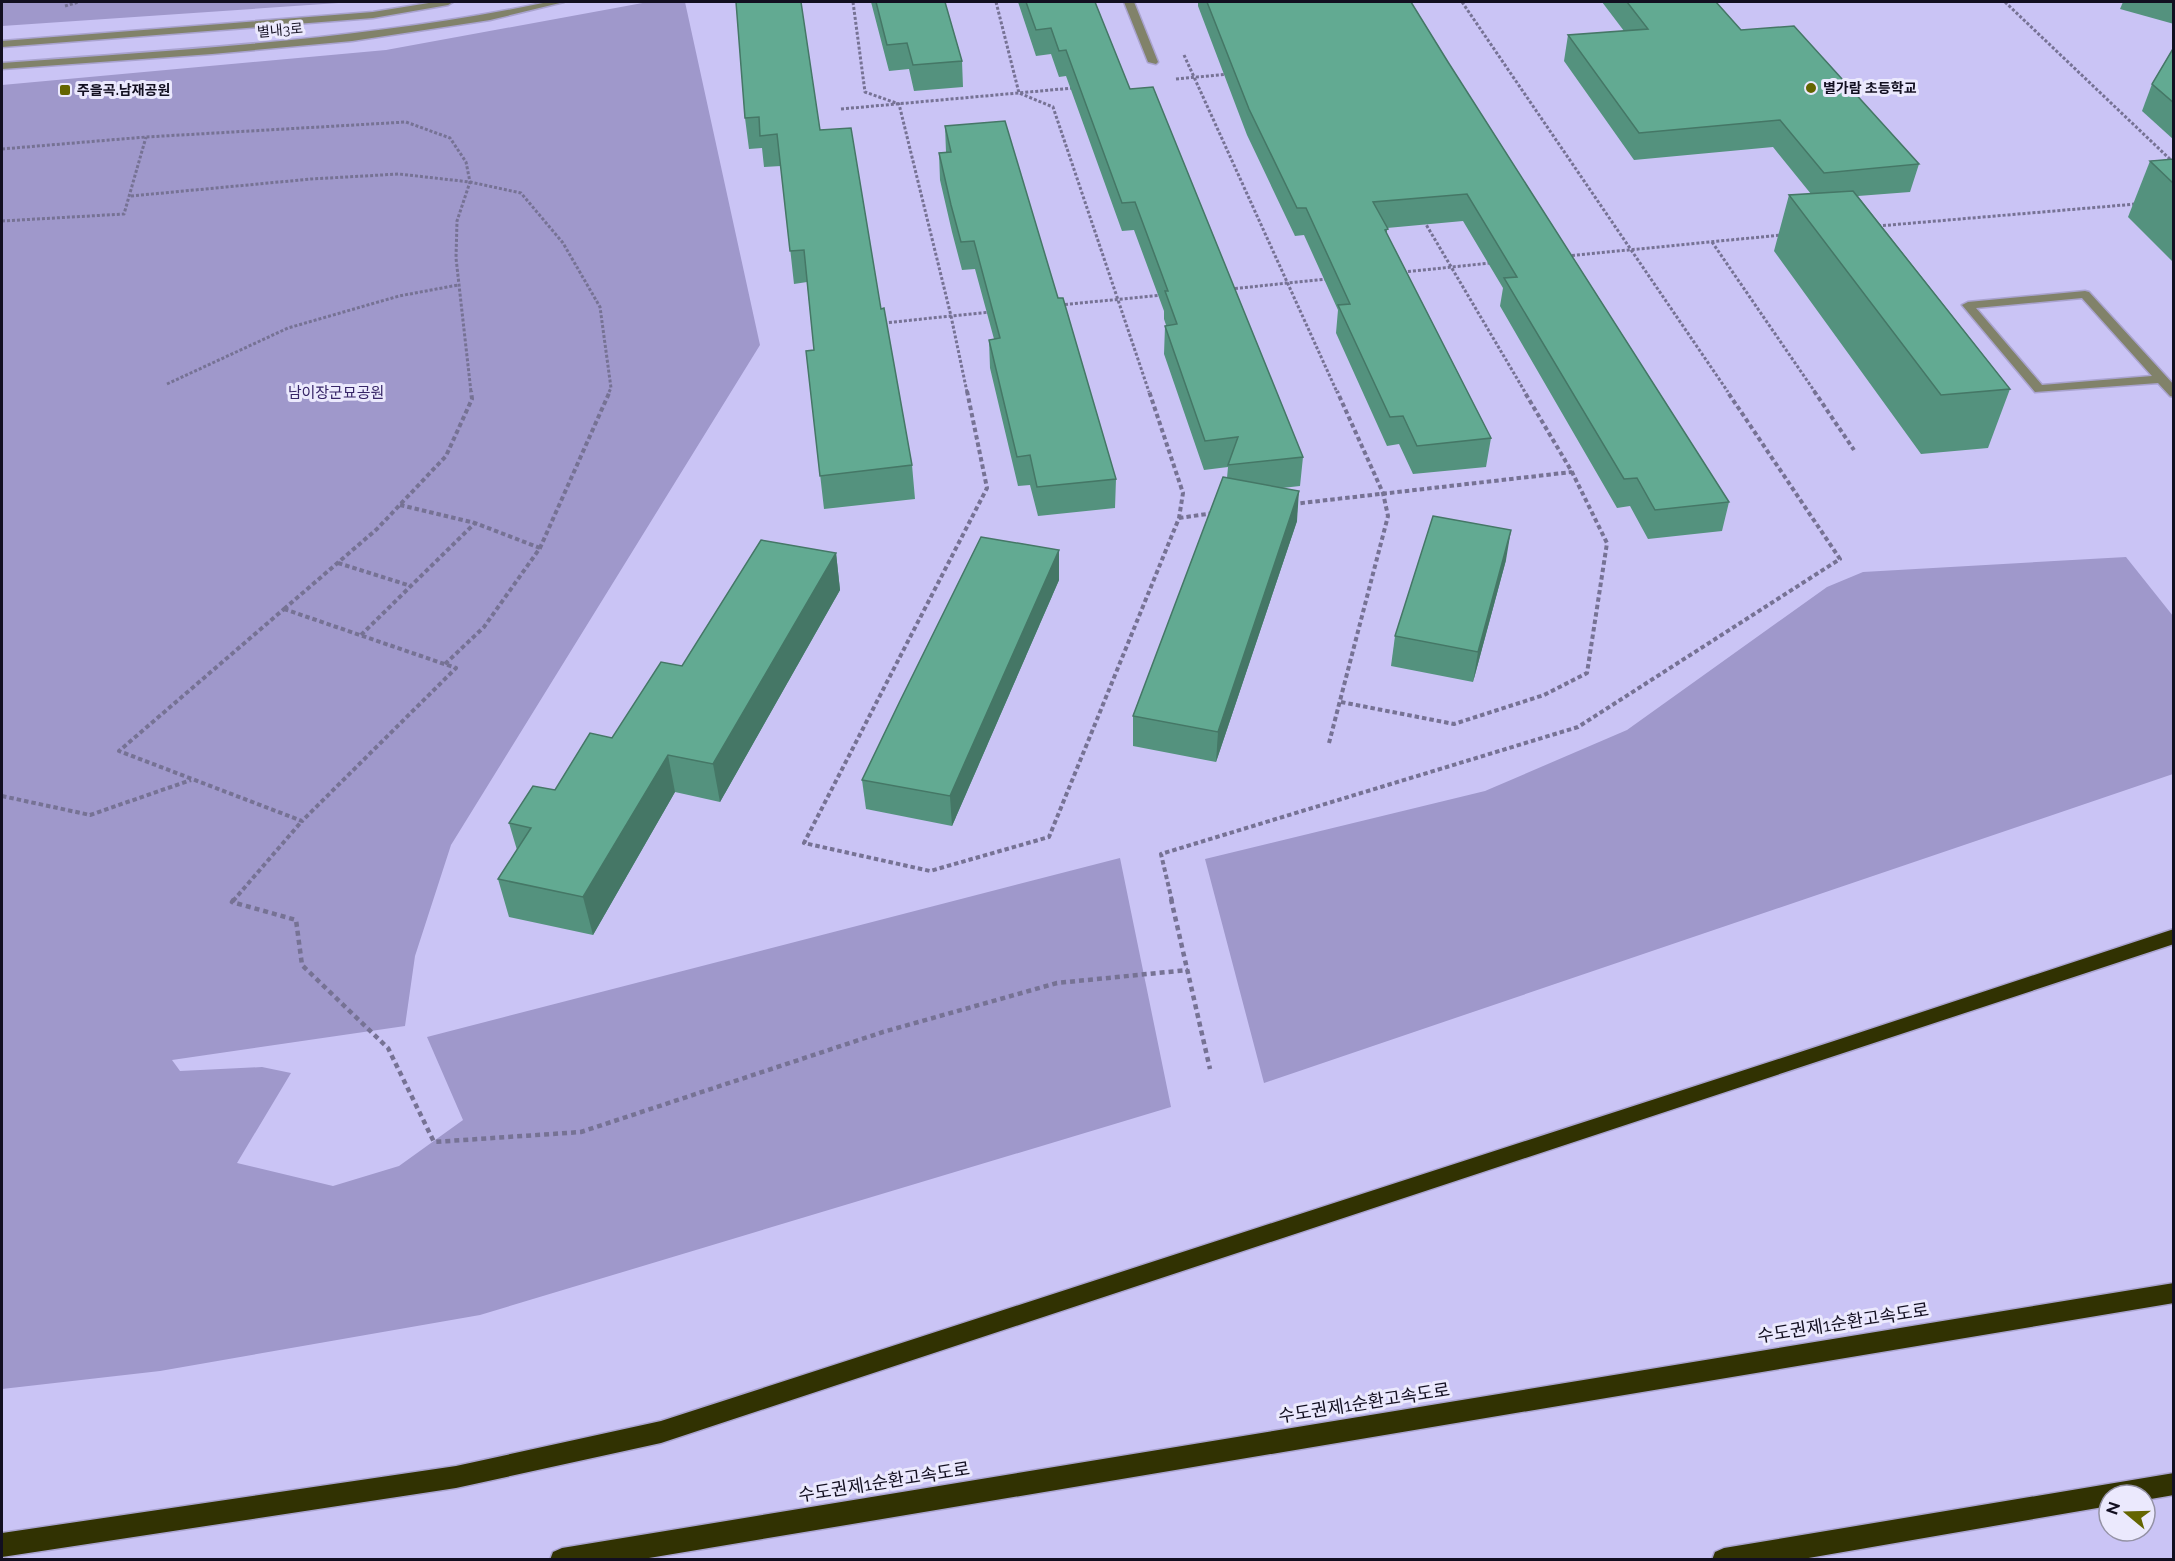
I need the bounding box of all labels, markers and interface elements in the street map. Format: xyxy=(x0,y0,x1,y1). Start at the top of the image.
street label: 별내3로 xyxy=(256,20,304,40)
place label: 별가람 초등학교 xyxy=(1823,80,1917,96)
marker: 별가람 초등학교 xyxy=(1804,81,1818,95)
place label: 주을곡.남재공원 xyxy=(77,82,170,98)
marker: 주을곡.남재공원 xyxy=(58,83,72,97)
park label: 남이장군묘공원 xyxy=(288,384,384,402)
street label: 수도권제1순환고속도로 xyxy=(1756,1299,1930,1346)
street label: 수도권제1순환고속도로 xyxy=(1277,1379,1451,1426)
street label: 수도권제1순환고속도로 xyxy=(797,1458,971,1505)
north arrow xyxy=(2097,1483,2157,1543)
text: N xyxy=(2102,1499,2124,1517)

